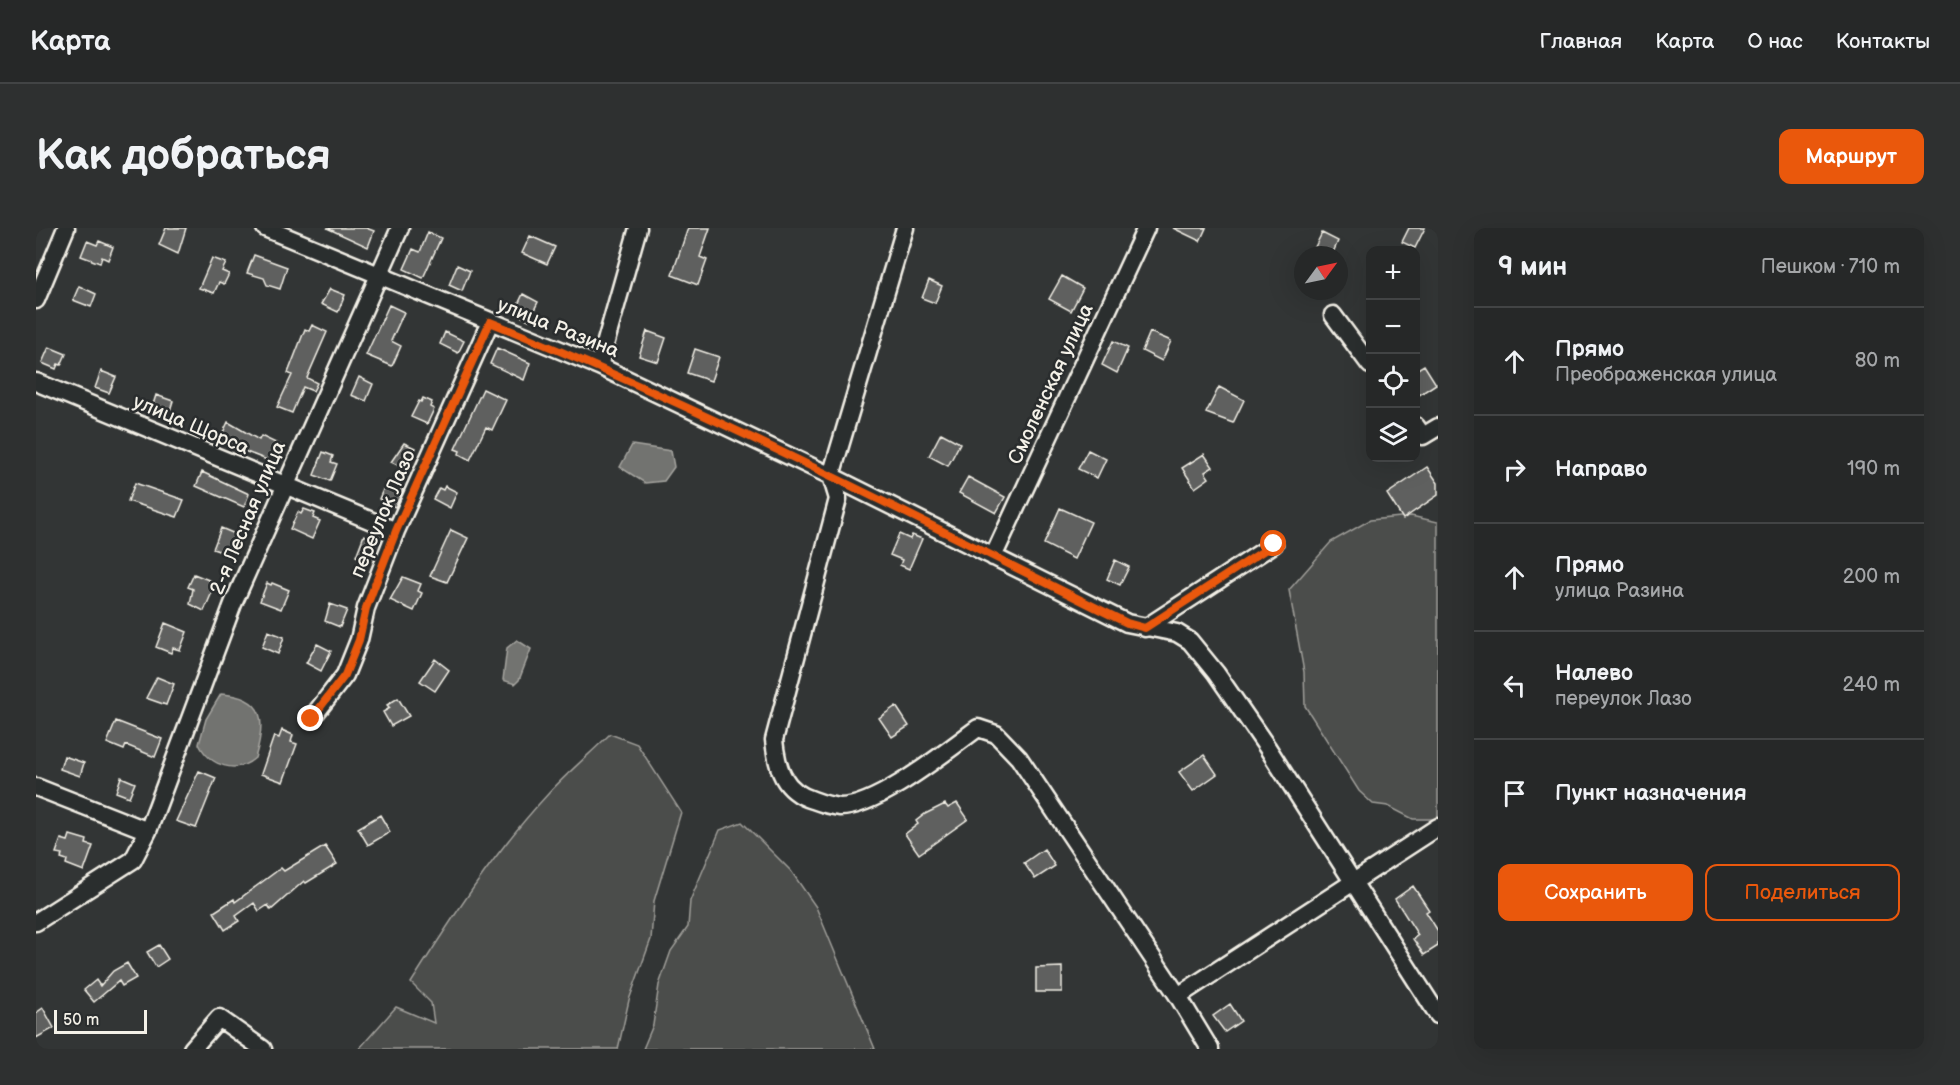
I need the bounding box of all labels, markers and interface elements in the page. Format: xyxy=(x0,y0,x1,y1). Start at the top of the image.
text: Карта xyxy=(30,25,110,58)
text: Главная xyxy=(1539,29,1622,54)
text: Карта xyxy=(1655,29,1714,54)
text: О нас xyxy=(1747,29,1803,54)
text: Контакты xyxy=(1836,29,1930,54)
button: Маршрут xyxy=(1779,129,1924,184)
text: Как добраться xyxy=(36,131,331,182)
north arrow xyxy=(1294,246,1348,300)
map controls xyxy=(1366,246,1420,462)
button: + xyxy=(1366,246,1420,300)
text: 9 мин xyxy=(1498,252,1567,283)
text: Пешком · 710 m xyxy=(1761,255,1900,279)
street label: улица Разина xyxy=(494,293,623,363)
street label: Смоленская улица xyxy=(1003,300,1099,468)
button: − xyxy=(1366,300,1420,354)
text: Прямо xyxy=(1555,336,1624,363)
icon: ahead xyxy=(1498,345,1531,378)
text: 80 m xyxy=(1855,349,1900,373)
button: locate xyxy=(1366,354,1420,408)
text: Преображенская улица xyxy=(1555,363,1777,387)
street label: улица Щорса xyxy=(129,390,253,460)
button: layers xyxy=(1366,408,1420,462)
street label: 2-я Лесная улица xyxy=(205,438,291,598)
street label: переулок Лазо xyxy=(345,446,421,582)
icon: right xyxy=(1498,453,1531,486)
text: Направо xyxy=(1555,456,1647,483)
text: 190 m xyxy=(1847,457,1900,481)
route start xyxy=(1260,530,1286,556)
text: Прямо xyxy=(1555,552,1624,579)
icon: ahead xyxy=(1498,561,1531,594)
text: 200 m xyxy=(1843,565,1900,589)
text: улица Разина xyxy=(1555,579,1684,603)
text: Налево xyxy=(1555,660,1633,687)
icon: left xyxy=(1498,669,1531,702)
text: 240 m xyxy=(1843,673,1900,697)
text: переулок Лазо xyxy=(1555,687,1692,711)
route end xyxy=(297,705,323,731)
icon: arrive xyxy=(1498,777,1531,810)
text: Пункт назначения xyxy=(1555,780,1747,807)
button: Сохранить xyxy=(1498,864,1693,921)
button: Поделиться xyxy=(1705,864,1900,921)
scale bar xyxy=(54,1007,147,1034)
text: 50 m xyxy=(63,1011,99,1030)

